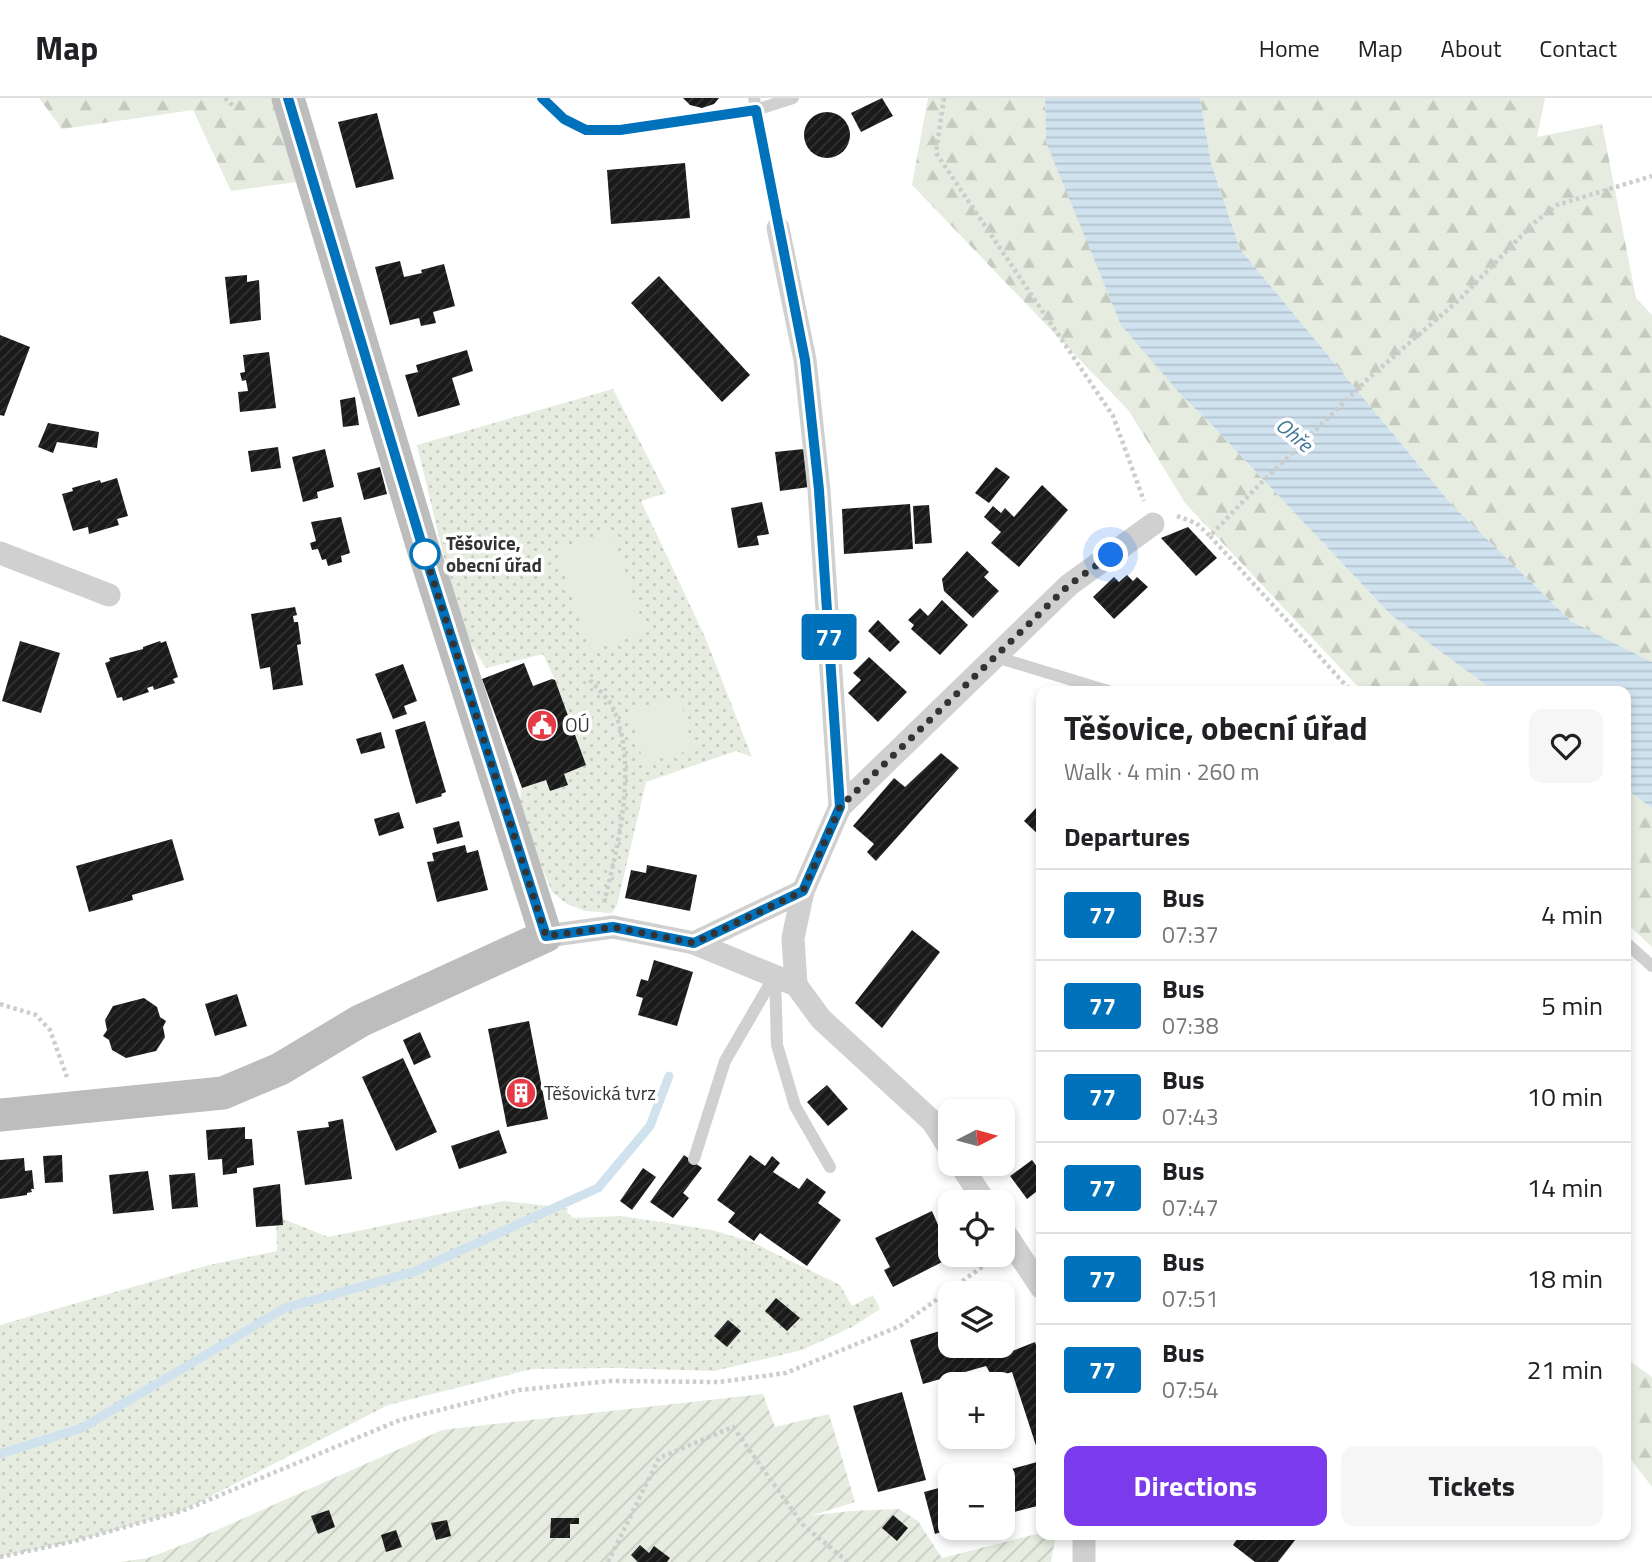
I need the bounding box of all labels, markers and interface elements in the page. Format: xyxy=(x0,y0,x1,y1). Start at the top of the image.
text: Map xyxy=(35,23,98,73)
text: Home xyxy=(1259,30,1320,66)
text: Map xyxy=(1358,30,1403,66)
text: About xyxy=(1441,30,1501,66)
text: Contact xyxy=(1539,30,1617,66)
water label: Ohře xyxy=(1269,409,1321,460)
place label: Těšovice, obecní úřad xyxy=(446,528,542,579)
your location xyxy=(1093,537,1128,572)
marker: Těšovice, obecní úřad xyxy=(410,539,440,569)
line badge: 77 xyxy=(798,614,860,660)
text: 77 xyxy=(816,619,842,655)
text: Těšovice, obecní úřad xyxy=(1064,703,1368,753)
public building icon: OÚ xyxy=(525,708,559,742)
button: heart xyxy=(1529,709,1603,783)
place label: OÚ xyxy=(565,710,590,739)
text: Walk · 4 min · 260 m xyxy=(1064,754,1260,789)
text: Departures xyxy=(1064,817,1190,856)
text: Bus xyxy=(1162,878,1204,917)
text: 4 min xyxy=(1541,895,1603,934)
text: 77 xyxy=(1089,897,1116,933)
text: 07:37 xyxy=(1162,917,1219,952)
text: Bus xyxy=(1162,969,1204,1008)
text: 5 min xyxy=(1541,986,1603,1025)
text: 77 xyxy=(1089,988,1116,1024)
text: 07:38 xyxy=(1162,1008,1219,1043)
text: Bus xyxy=(1162,1060,1204,1099)
building icon: Těšovická tvrz xyxy=(504,1076,538,1110)
text: 10 min xyxy=(1527,1077,1603,1116)
place label: Těšovická tvrz xyxy=(544,1078,656,1107)
text: 77 xyxy=(1089,1079,1116,1115)
north arrow xyxy=(938,1099,1015,1176)
map controls xyxy=(938,1099,1015,1540)
text: 07:43 xyxy=(1162,1099,1219,1134)
text: Bus xyxy=(1162,1151,1204,1190)
text: 14 min xyxy=(1527,1168,1603,1207)
text: 77 xyxy=(1089,1170,1116,1206)
button: locate xyxy=(938,1190,1015,1267)
text: 07:47 xyxy=(1162,1190,1219,1225)
text: Bus xyxy=(1162,1242,1204,1281)
text: 18 min xyxy=(1527,1259,1603,1298)
text: 77 xyxy=(1089,1261,1116,1297)
button: layers xyxy=(938,1281,1015,1358)
text: 07:51 xyxy=(1162,1281,1219,1316)
text: Bus xyxy=(1162,1333,1204,1372)
text: 21 min xyxy=(1527,1350,1603,1389)
text: 77 xyxy=(1089,1352,1116,1388)
button: + xyxy=(938,1372,1015,1449)
text: 07:54 xyxy=(1162,1372,1219,1407)
button: Directions xyxy=(1064,1446,1327,1526)
button: Tickets xyxy=(1341,1446,1603,1526)
button: − xyxy=(938,1463,1015,1540)

